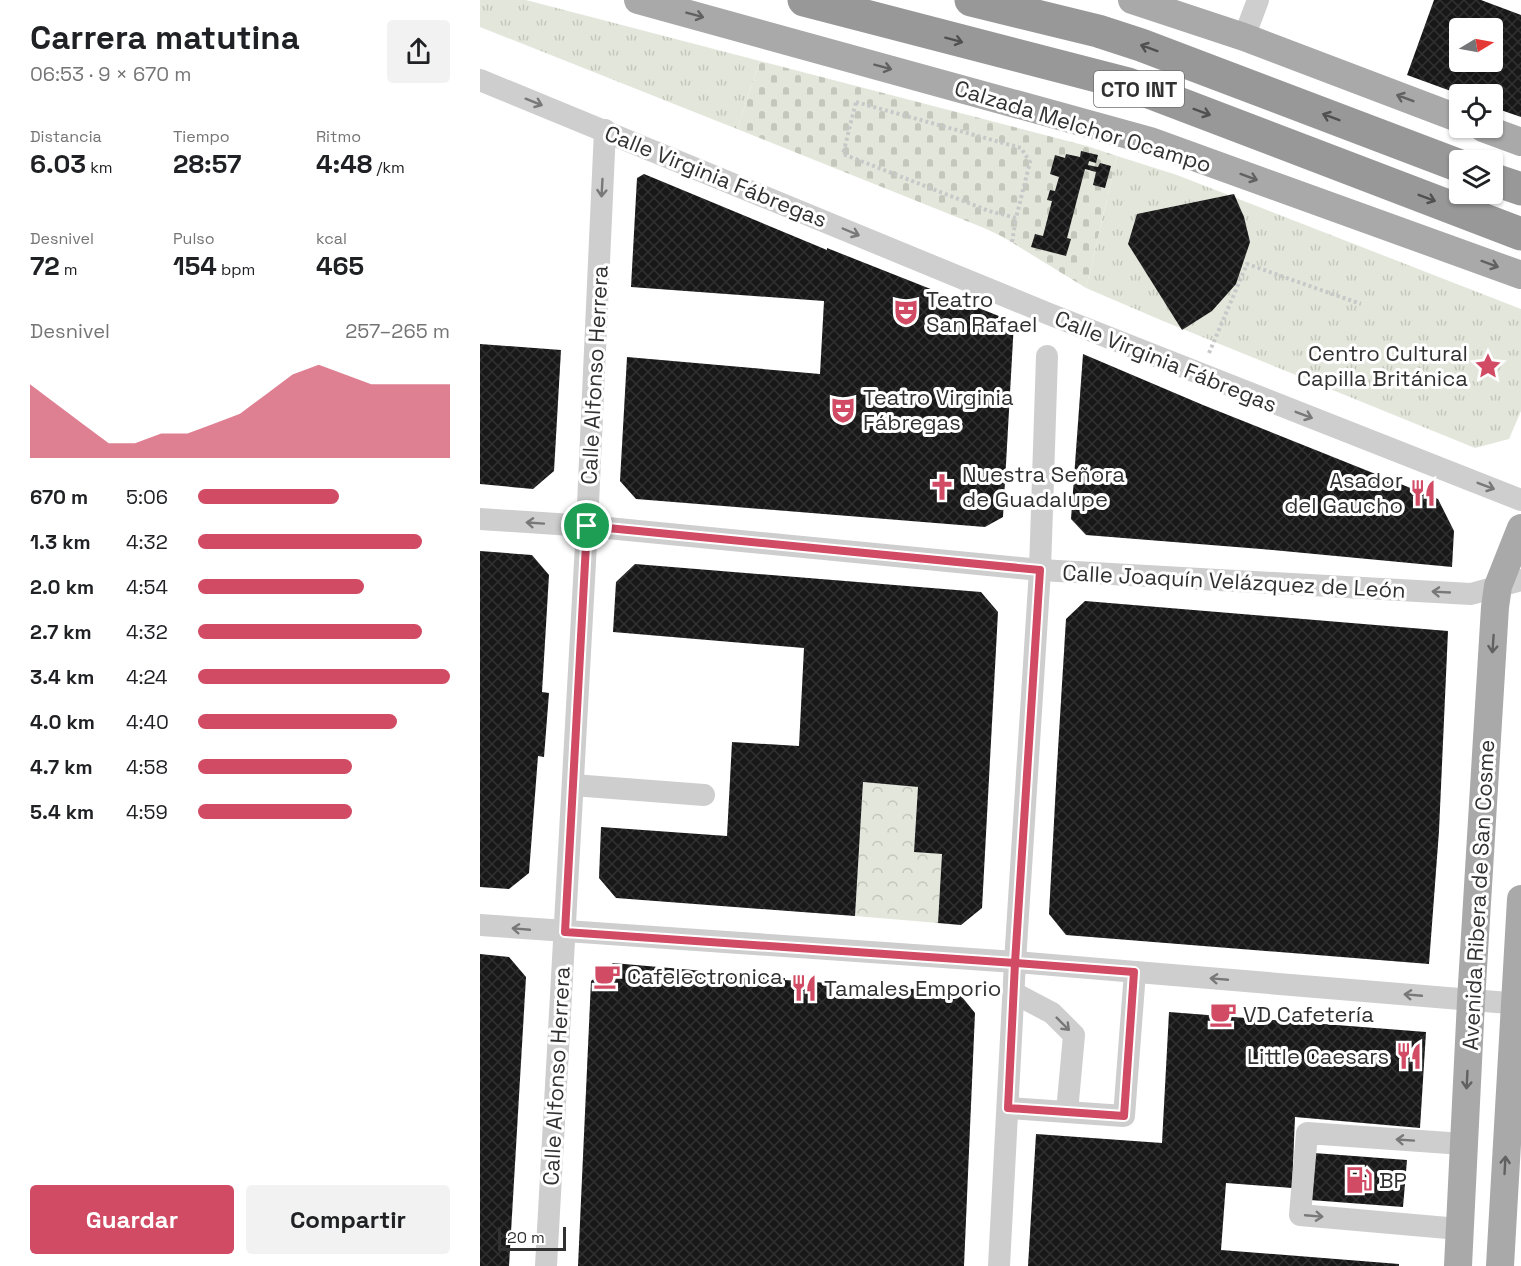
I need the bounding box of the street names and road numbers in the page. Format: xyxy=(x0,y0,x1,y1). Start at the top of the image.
road number: CTO INT xyxy=(1094,71,1184,107)
street label: Calzada Melchor Ocampo xyxy=(951,74,1215,178)
street label: Calle Virginia Fábregas xyxy=(601,119,831,233)
street label: Calle Alfonso Herrera xyxy=(574,264,614,485)
street label: Calle Virginia Fábregas xyxy=(1051,304,1281,418)
street label: Calle Joaquín Velázquez de León xyxy=(1062,558,1406,604)
street label: Avenida Ribera de San Cosme xyxy=(1456,739,1500,1051)
street label: Calle Alfonso Herrera xyxy=(536,965,576,1186)

